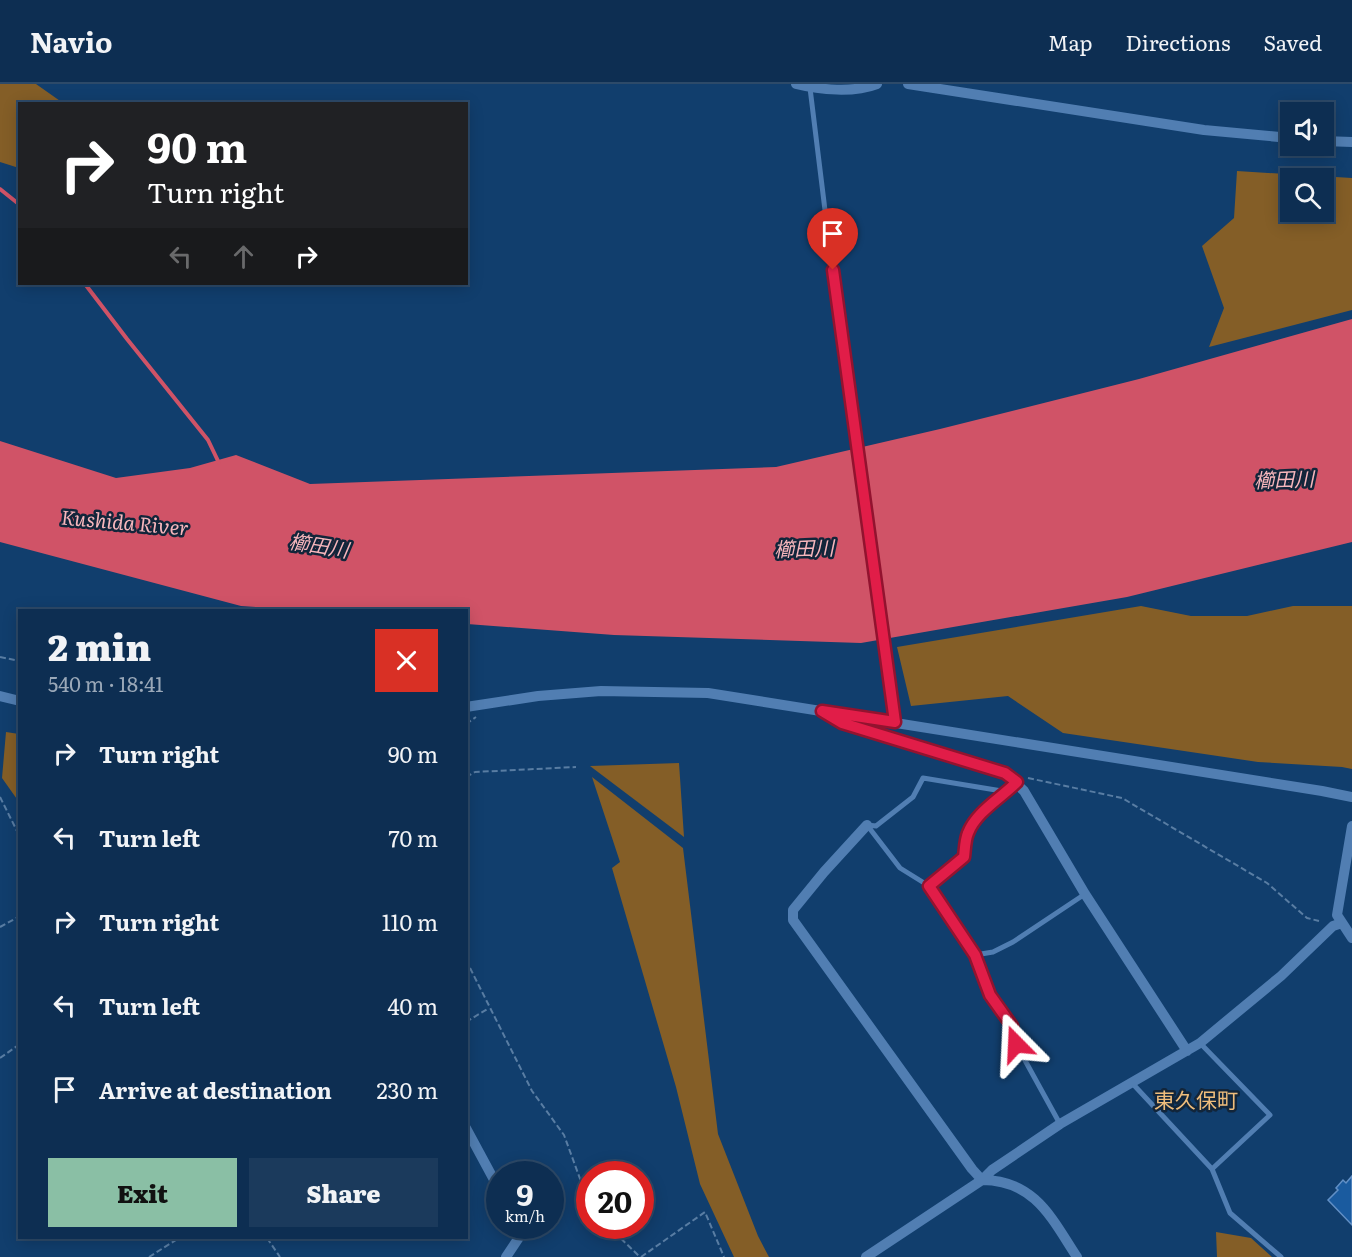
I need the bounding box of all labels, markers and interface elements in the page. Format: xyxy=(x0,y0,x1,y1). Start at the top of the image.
text: Navio xyxy=(30,20,112,62)
text: Map xyxy=(1048,26,1093,57)
text: Directions xyxy=(1126,26,1231,57)
text: Saved xyxy=(1264,26,1322,57)
map controls xyxy=(1280,102,1334,222)
button: sound xyxy=(1280,102,1334,156)
text: 90 m xyxy=(147,114,247,176)
icon: right xyxy=(48,126,126,204)
button: search xyxy=(1280,168,1334,222)
text: Turn right xyxy=(147,171,284,211)
pin xyxy=(807,208,858,270)
icon: arrive xyxy=(816,217,849,250)
icon: left xyxy=(164,240,197,273)
icon: ahead xyxy=(227,240,260,273)
icon: right xyxy=(290,240,323,273)
water label: 櫛田川 xyxy=(1253,462,1317,494)
water label: Kushida River xyxy=(60,500,190,542)
water label: 櫛田川 xyxy=(287,524,353,564)
water label: 櫛田川 xyxy=(773,531,837,563)
text: 2 min xyxy=(48,619,151,672)
button: close xyxy=(375,629,438,692)
text: 540 m · 18:41 xyxy=(48,668,163,698)
icon: right xyxy=(48,737,81,770)
text: Turn right xyxy=(99,737,219,770)
text: 90 m xyxy=(388,737,438,770)
icon: left xyxy=(48,821,81,854)
text: Turn left xyxy=(99,821,200,854)
text: 70 m xyxy=(388,821,438,854)
icon: right xyxy=(48,905,81,938)
text: Turn right xyxy=(99,905,219,938)
text: 110 m xyxy=(382,905,438,938)
icon: left xyxy=(48,989,81,1022)
text: Turn left xyxy=(99,989,200,1022)
text: 40 m xyxy=(387,989,438,1022)
position arrow xyxy=(984,1012,1048,1076)
icon: arrive xyxy=(48,1073,81,1106)
text: Arrive at destination xyxy=(99,1073,332,1106)
text: 230 m xyxy=(376,1073,438,1106)
district label: 東久保町 xyxy=(1154,1083,1238,1114)
button: Exit xyxy=(48,1158,237,1227)
button: Share xyxy=(249,1158,438,1227)
speed limit sign: 20 xyxy=(576,1161,654,1239)
text: 9 xyxy=(516,1171,534,1215)
text: km/h xyxy=(505,1204,545,1227)

